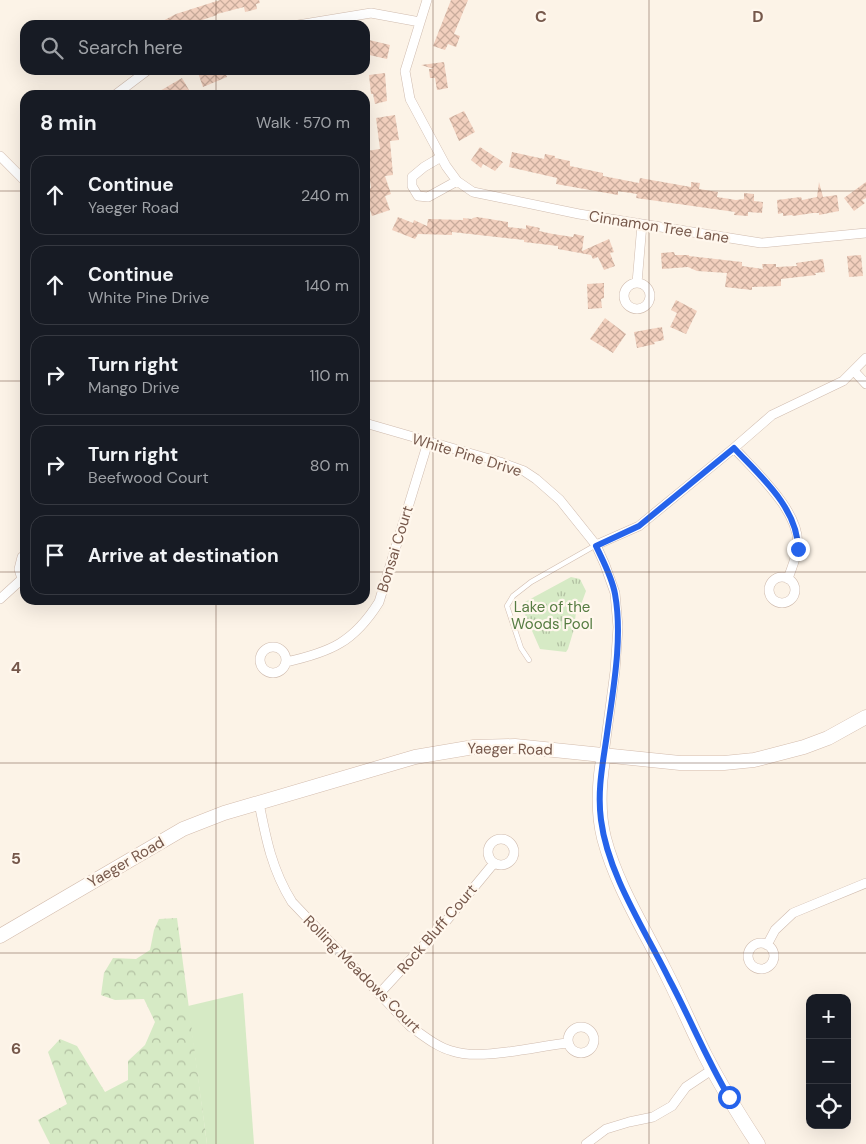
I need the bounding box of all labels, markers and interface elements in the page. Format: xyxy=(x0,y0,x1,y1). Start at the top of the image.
text: C xyxy=(535,6,547,27)
text: D xyxy=(752,6,764,27)
search box xyxy=(20,20,370,75)
icon: search xyxy=(38,34,66,62)
text: Search here xyxy=(78,35,183,60)
text: 8 min xyxy=(40,109,97,137)
text: Walk · 570 m xyxy=(256,112,350,133)
text: Continue xyxy=(88,172,174,197)
icon: ahead xyxy=(41,181,69,209)
text: 240 m xyxy=(301,185,349,206)
text: Yaeger Road xyxy=(88,197,179,218)
street label: Cinnamon Tree Lane xyxy=(587,206,731,248)
text: Continue xyxy=(88,262,174,287)
icon: ahead xyxy=(41,271,69,299)
text: 140 m xyxy=(305,275,349,296)
text: White Pine Drive xyxy=(88,287,209,308)
text: Turn right xyxy=(88,352,178,377)
icon: right xyxy=(41,361,69,389)
text: 110 m xyxy=(310,365,349,386)
text: Mango Drive xyxy=(88,377,180,398)
street label: White Pine Drive xyxy=(410,429,524,481)
text: Turn right xyxy=(88,442,178,467)
icon: right xyxy=(41,451,69,479)
text: 80 m xyxy=(310,455,349,476)
text: Beefwood Court xyxy=(88,467,209,488)
street label: Bonsai Court xyxy=(372,503,418,595)
route end xyxy=(787,538,810,561)
icon: arrive xyxy=(41,541,69,569)
text: Arrive at destination xyxy=(88,543,279,568)
park label: Lake of the Woods Pool xyxy=(511,597,593,634)
text: 4 xyxy=(11,657,21,678)
street label: Yaeger Road xyxy=(467,738,553,760)
street label: Yaeger Road xyxy=(84,832,168,892)
text: 5 xyxy=(11,848,21,869)
street label: Rock Bluff Court xyxy=(393,880,481,978)
street label: Rolling Meadows Court xyxy=(299,911,425,1037)
map controls xyxy=(806,994,851,1129)
button: + xyxy=(806,994,851,1039)
text: 6 xyxy=(11,1038,21,1059)
button: − xyxy=(806,1039,851,1084)
button: locate xyxy=(806,1084,851,1129)
route start xyxy=(718,1086,741,1109)

